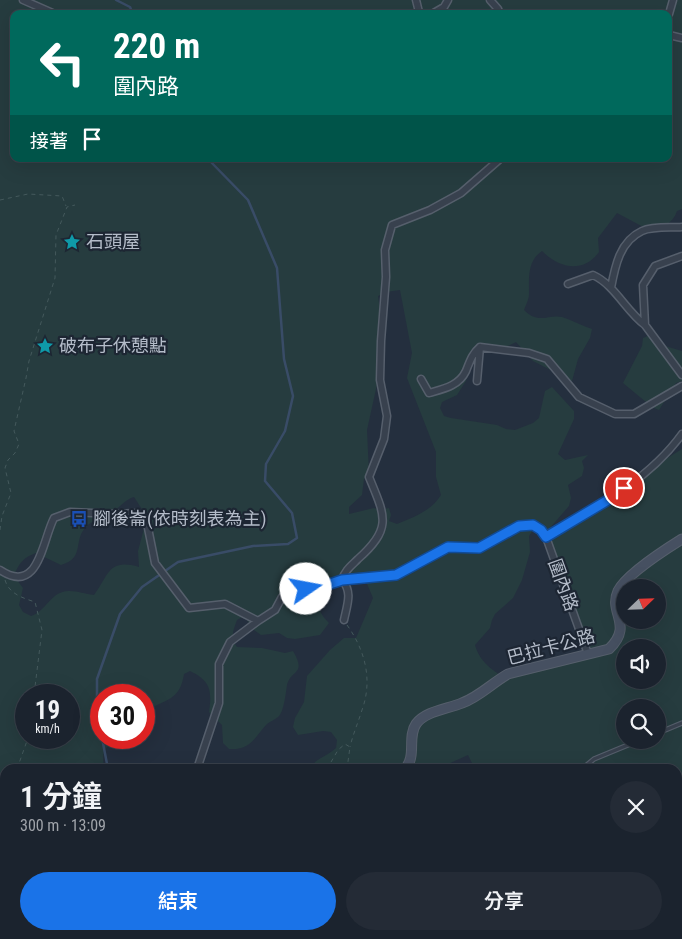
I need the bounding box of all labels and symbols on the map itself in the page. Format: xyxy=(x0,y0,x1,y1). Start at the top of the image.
place label: 石頭屋 xyxy=(86,231,140,252)
place icon: 石頭屋 xyxy=(62,232,82,252)
place label: 破布子休憩點 xyxy=(59,335,167,356)
place icon: 破布子休憩點 xyxy=(35,336,55,356)
pin xyxy=(603,467,645,509)
place label: 腳後崙(依時刻表為主) xyxy=(93,508,266,530)
bus stop icon: 腳後崙(依時刻表為主) xyxy=(69,509,89,529)
street label: 圍內路 xyxy=(544,556,583,614)
position arrow xyxy=(279,562,331,614)
north arrow xyxy=(616,579,666,629)
street label: 巴拉卡公路 xyxy=(505,625,597,668)
speed limit sign: 30 xyxy=(90,684,155,749)

